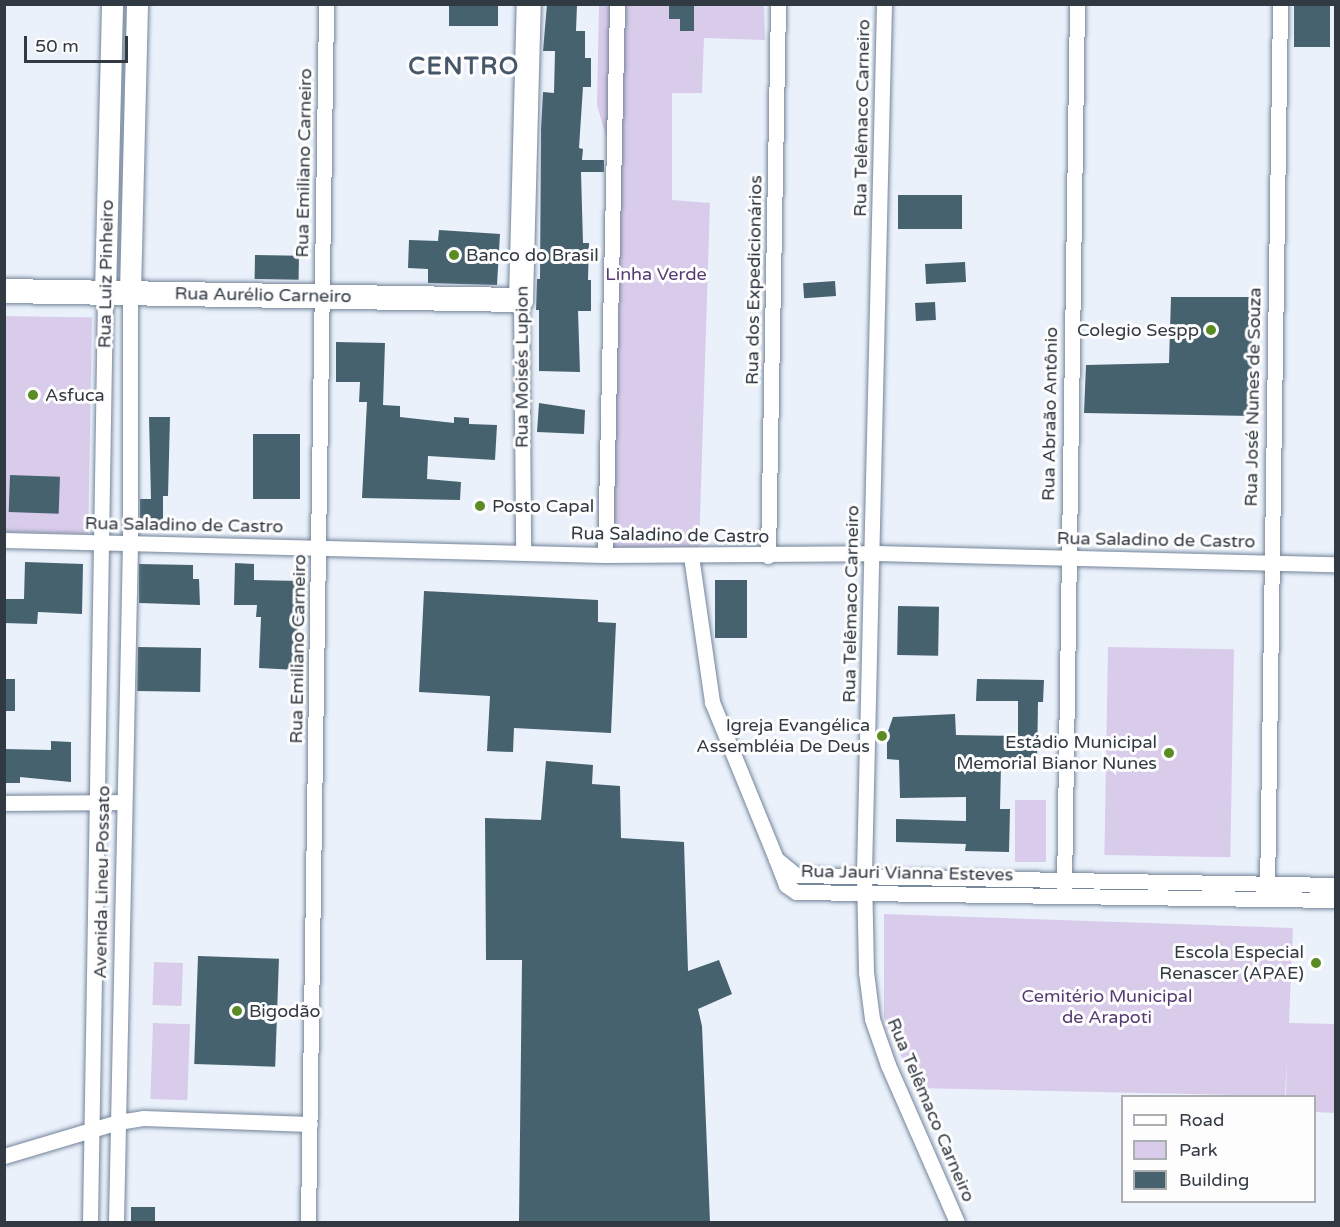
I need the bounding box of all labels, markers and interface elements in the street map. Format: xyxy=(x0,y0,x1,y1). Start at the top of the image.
street label: Rua Telêmaco Carneiro xyxy=(849,19,875,217)
scale bar xyxy=(27,24,130,62)
text: 50 m xyxy=(35,35,79,57)
district label: CENTRO xyxy=(408,53,520,81)
street label: Rua Emiliano Carneiro xyxy=(292,68,316,258)
street label: Rua dos Expedicionários xyxy=(741,175,767,385)
street label: Rua Luiz Pinheiro xyxy=(94,200,118,348)
place label: Banco do Brasil xyxy=(466,244,599,266)
marker: Banco do Brasil xyxy=(447,248,461,262)
park label: Linha Verde xyxy=(605,263,707,285)
street label: Rua Aurélio Carneiro xyxy=(174,283,352,307)
street label: Rua Moisés Lupion xyxy=(511,286,533,448)
street label: Rua José Nunes de Souza xyxy=(1240,287,1266,507)
place label: Colegio Sespp xyxy=(1077,319,1199,341)
marker: Colegio Sespp xyxy=(1204,323,1218,337)
street label: Rua Abraão Antônio xyxy=(1038,327,1062,501)
place label: Asfuca xyxy=(45,384,105,406)
marker: Asfuca xyxy=(26,388,40,402)
place label: Posto Capal xyxy=(492,495,594,517)
marker: Posto Capal xyxy=(473,499,487,513)
street label: Rua Telêmaco Carneiro xyxy=(838,505,864,703)
street label: Rua Saladino de Castro xyxy=(84,512,284,538)
street label: Rua Saladino de Castro xyxy=(570,522,770,548)
street label: Rua Saladino de Castro xyxy=(1056,527,1256,553)
street label: Rua Emiliano Carneiro xyxy=(286,554,310,744)
place label: Igreja Evangélica Assembléia De Deus xyxy=(696,715,870,758)
marker: Igreja Evangélica Assembléia De Deus xyxy=(875,729,889,743)
place label: Estádio Municipal Memorial Bianor Nunes xyxy=(956,732,1157,774)
marker: Estádio Municipal Memorial Bianor Nunes xyxy=(1162,746,1176,760)
street label: Avenida Lineu Possato xyxy=(90,785,114,979)
street label: Rua Jauri Vianna Esteves xyxy=(800,860,1014,886)
place label: Escola Especial Renascer (APAE) xyxy=(1159,942,1304,984)
marker: Escola Especial Renascer (APAE) xyxy=(1309,956,1323,970)
park label: Cemitério Municipal de Arapoti xyxy=(1022,986,1192,1028)
place label: Bigodão xyxy=(249,1000,321,1022)
marker: Bigodão xyxy=(230,1004,244,1018)
street label: Rua Telêmaco Carneiro xyxy=(882,1015,980,1205)
legend xyxy=(1121,1095,1316,1203)
text: Road xyxy=(1179,1109,1224,1131)
text: Park xyxy=(1179,1139,1217,1161)
text: Building xyxy=(1179,1169,1249,1191)

